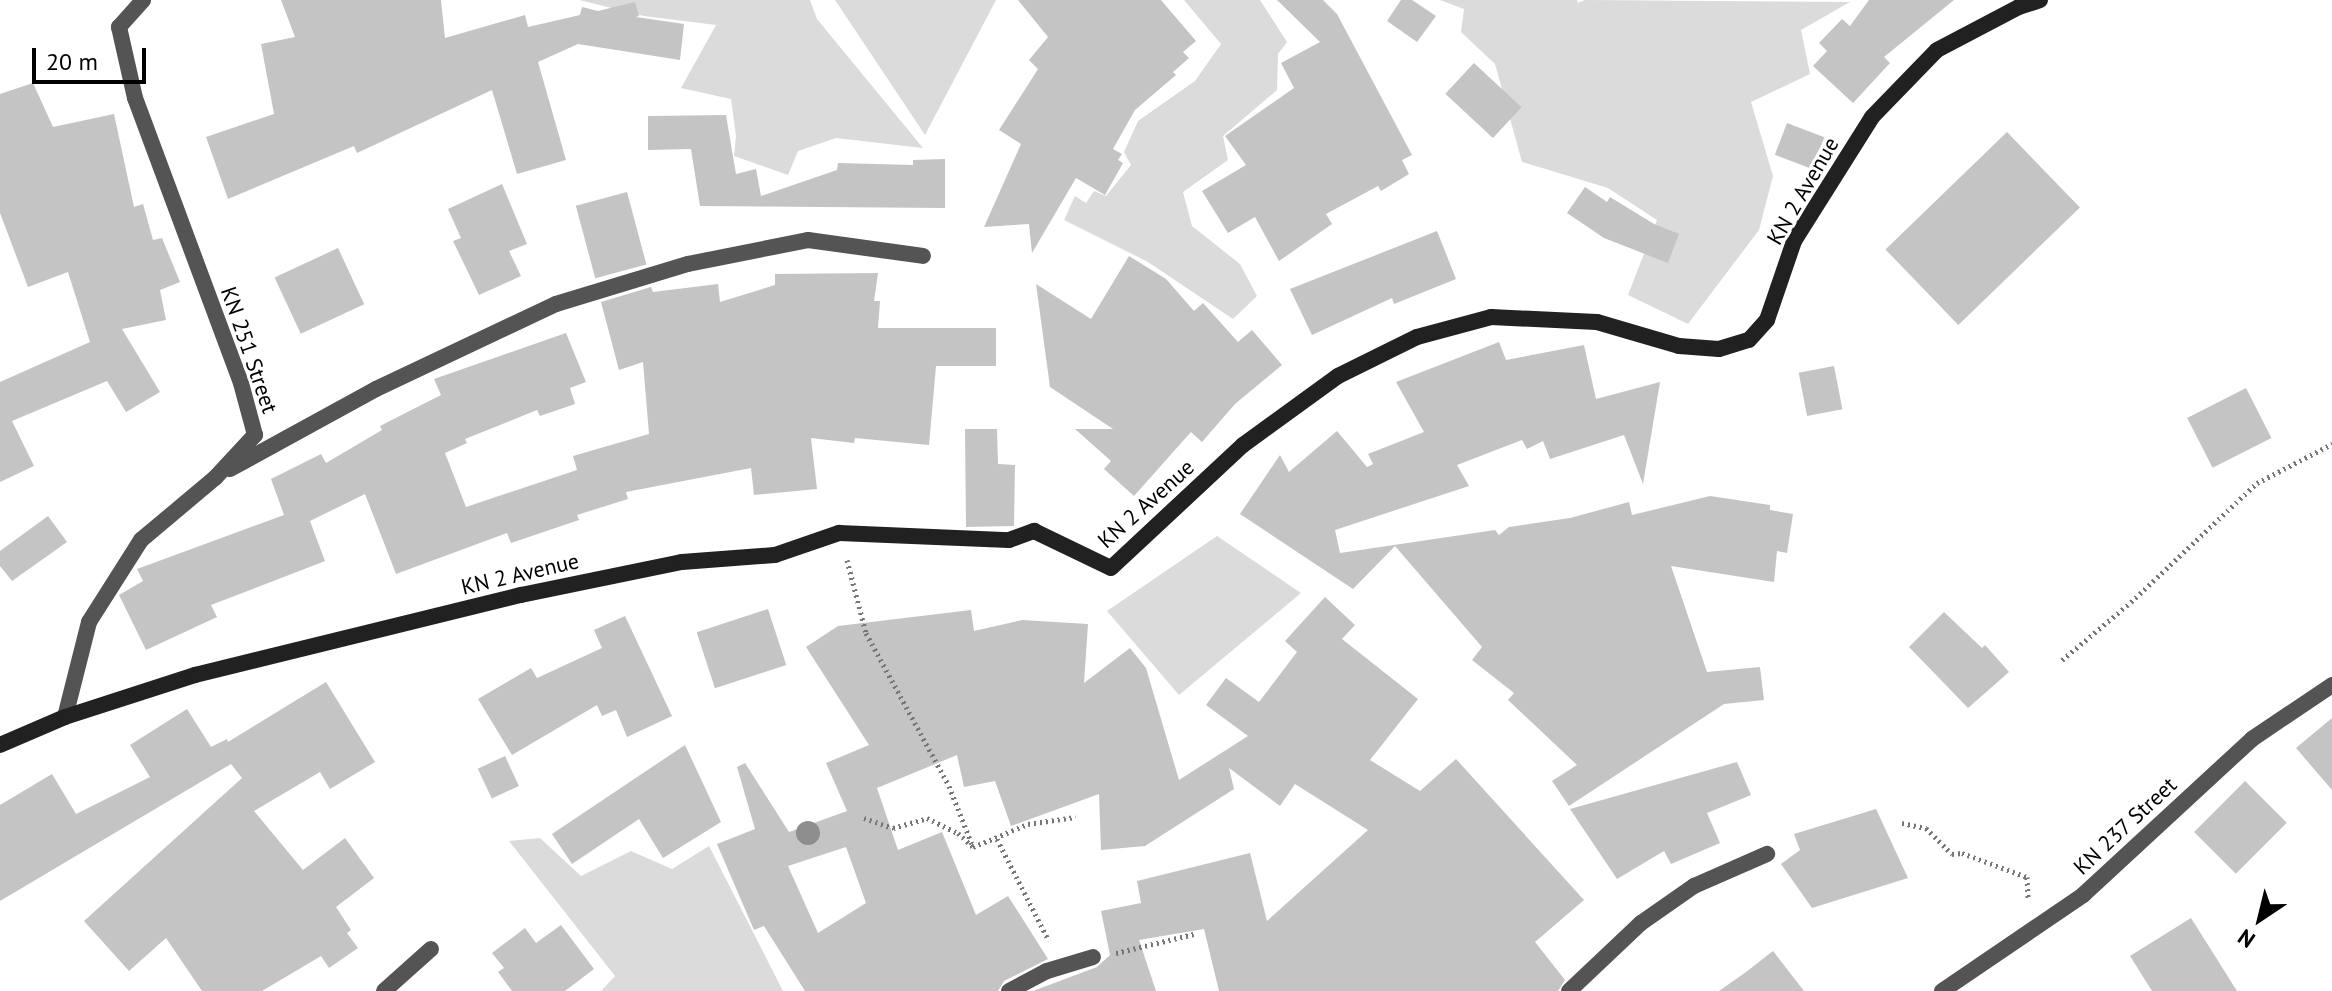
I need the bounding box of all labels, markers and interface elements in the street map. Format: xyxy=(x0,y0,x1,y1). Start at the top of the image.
scale bar xyxy=(36,32,150,82)
text: 20 m xyxy=(46,46,98,77)
street label: KN 2 Avenue xyxy=(1761,132,1845,250)
street label: KN 251 Street xyxy=(215,283,283,417)
street label: KN 2 Avenue xyxy=(1092,454,1200,554)
street label: KN 2 Avenue xyxy=(458,548,582,600)
street label: KN 237 Street xyxy=(2068,771,2182,881)
north arrow xyxy=(2220,879,2300,959)
text: N xyxy=(2232,923,2260,954)

